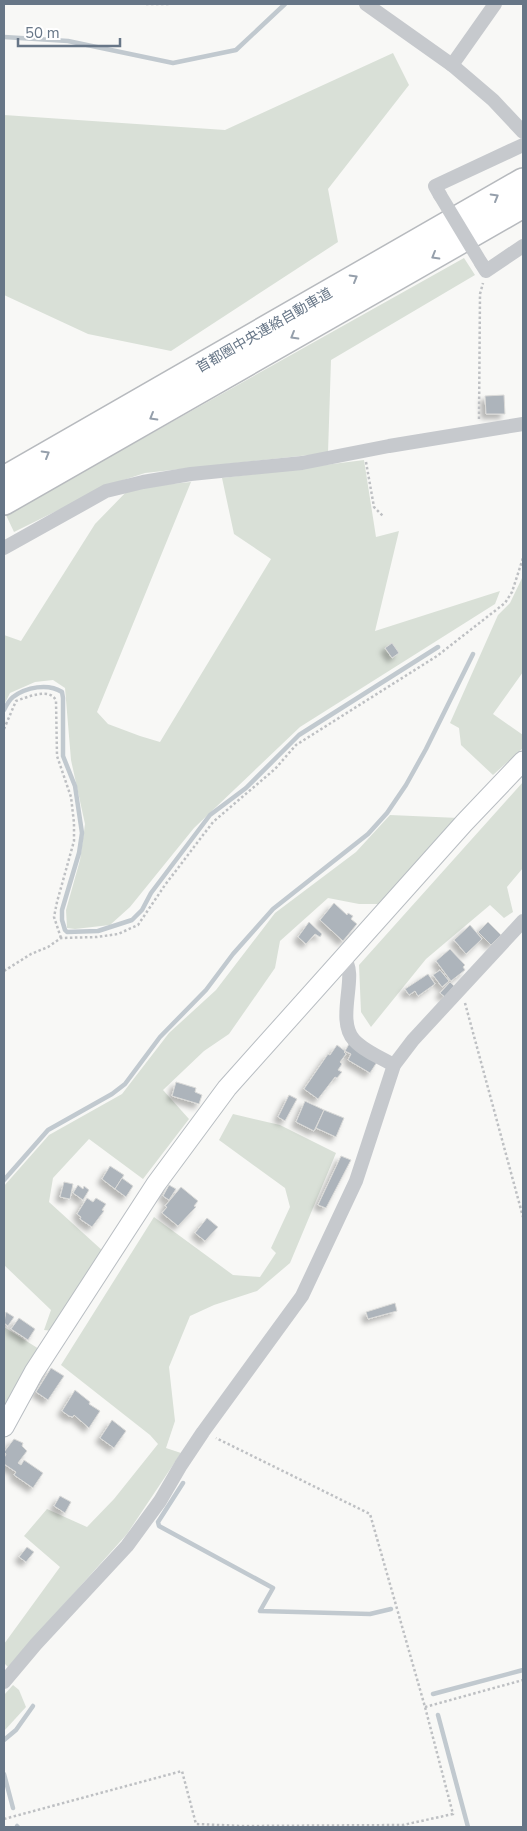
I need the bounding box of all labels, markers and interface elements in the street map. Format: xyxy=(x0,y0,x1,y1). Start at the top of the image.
scale bar xyxy=(18,15,120,47)
text: 50 m xyxy=(25,23,60,43)
one-way arrow xyxy=(490,194,499,204)
one-way arrow xyxy=(432,249,441,259)
one-way arrow xyxy=(349,274,358,284)
street label: 首都圏中央連絡自動車道 xyxy=(193,284,336,377)
one-way arrow xyxy=(291,330,300,340)
one-way arrow xyxy=(150,410,159,420)
one-way arrow xyxy=(41,451,50,461)

